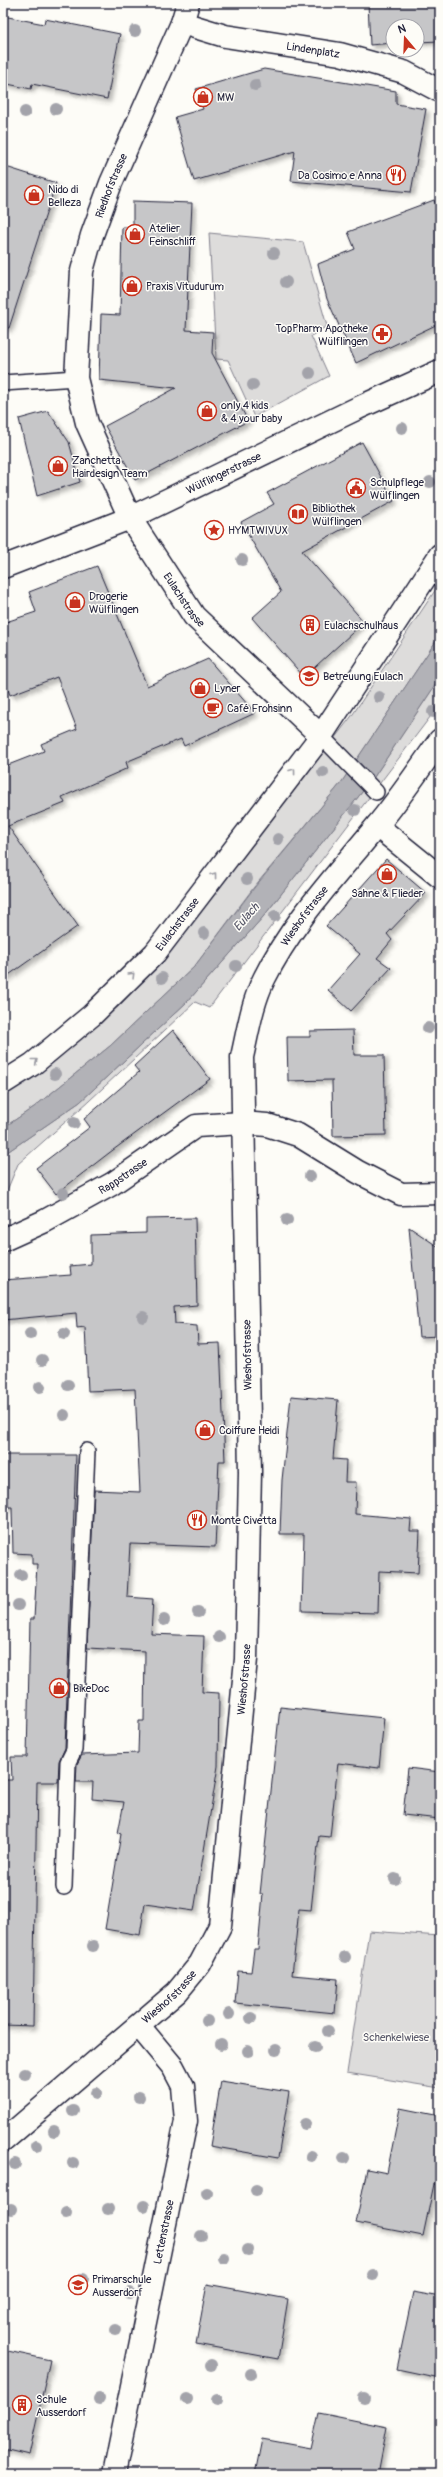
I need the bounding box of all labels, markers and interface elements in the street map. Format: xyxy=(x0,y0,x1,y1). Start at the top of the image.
north arrow xyxy=(385,18,425,58)
text: N xyxy=(396,21,408,36)
street label: Lindenplatz xyxy=(285,40,341,61)
shop icon: MW xyxy=(192,86,214,108)
place label: MW xyxy=(217,91,234,104)
street label: Riedhofstrasse xyxy=(93,151,130,220)
restaurant icon: Da Cosimo e Anna xyxy=(385,164,407,186)
place label: Da Cosimo e Anna xyxy=(298,169,382,182)
place label: Nido di Belleza xyxy=(48,183,81,209)
shop icon: Nido di Belleza xyxy=(23,184,45,206)
place label: Atelier Feinschliff xyxy=(149,222,196,248)
shop icon: Atelier Feinschliff xyxy=(124,223,146,245)
shop icon: Praxis Vitudurum xyxy=(121,275,143,297)
place label: Praxis Vitudurum xyxy=(146,280,224,293)
place label: TopPharm Apotheke Wülflingen xyxy=(275,322,369,348)
pharmacy icon: TopPharm Apotheke Wülflingen xyxy=(371,323,393,345)
place label: only 4 kids & 4 your baby xyxy=(221,399,282,425)
shop icon: only 4 kids & 4 your baby xyxy=(196,400,218,422)
street label: Wülflingerstrasse xyxy=(184,449,264,497)
place label: Zanchetta Hairdesign Team xyxy=(72,454,148,480)
shop icon: Zanchetta Hairdesign Team xyxy=(47,455,69,477)
place label: Schulpflege Wülflingen xyxy=(370,476,425,502)
public building icon: Schulpflege Wülflingen xyxy=(345,477,367,499)
place label: Bibliothek Wülflingen xyxy=(312,502,362,528)
library icon: Bibliothek Wülflingen xyxy=(287,503,309,525)
place icon: HYMTWIVUX xyxy=(203,519,225,541)
place label: HYMTWIVUX xyxy=(228,524,288,537)
street label: Eulachstrasse xyxy=(160,570,208,630)
place label: Drogerie Wülflingen xyxy=(89,590,139,616)
shop icon: Drogerie Wülflingen xyxy=(64,591,86,613)
building icon: Eulachschulhaus xyxy=(299,614,321,636)
place label: Eulachschulhaus xyxy=(324,619,398,632)
school or university icon: Betreuung Eulach xyxy=(298,665,320,687)
place label: Betreuung Eulach xyxy=(323,670,403,683)
shop icon: Lyner xyxy=(189,677,211,699)
place label: Lyner xyxy=(214,682,241,695)
cafe icon: Café Frohsinn xyxy=(202,697,224,719)
place label: Café Frohsinn xyxy=(227,702,292,715)
one-way arrow xyxy=(289,769,296,776)
shop icon: Sahne & Flieder xyxy=(376,863,398,885)
one-way arrow xyxy=(210,872,217,879)
street label: Wieshofstrasse xyxy=(278,883,331,948)
place label: Sahne & Flieder xyxy=(351,887,423,900)
street label: Eulachstrasse xyxy=(153,895,202,954)
water label: Eulach xyxy=(230,899,264,934)
one-way arrow xyxy=(127,972,135,980)
one-way arrow xyxy=(31,1059,38,1066)
street label: Rappstrasse xyxy=(96,1155,150,1197)
street label: Wieshofstrasse xyxy=(240,1319,255,1391)
shop icon: Coiffure Heidi xyxy=(194,1419,216,1441)
place label: Coiffure Heidi xyxy=(219,1424,279,1437)
restaurant icon: Monte Civetta xyxy=(186,1509,208,1531)
place label: Monte Civetta xyxy=(211,1514,277,1527)
street label: Wieshofstrasse xyxy=(235,1643,253,1715)
shop icon: BikeDoc xyxy=(48,1677,70,1699)
place label: BikeDoc xyxy=(73,1682,110,1695)
street label: Wieshofstrasse xyxy=(139,1967,200,2026)
park label: Schenkelwiese xyxy=(363,2031,430,2044)
street label: Lettenstrasse xyxy=(151,2198,177,2265)
place label: Primarschule Ausserdorf xyxy=(92,2273,152,2299)
school or university icon: Primarschule Ausserdorf xyxy=(67,2274,89,2296)
place label: Schule Ausserdorf xyxy=(36,2393,87,2419)
building icon: Schule Ausserdorf xyxy=(11,2394,33,2416)

